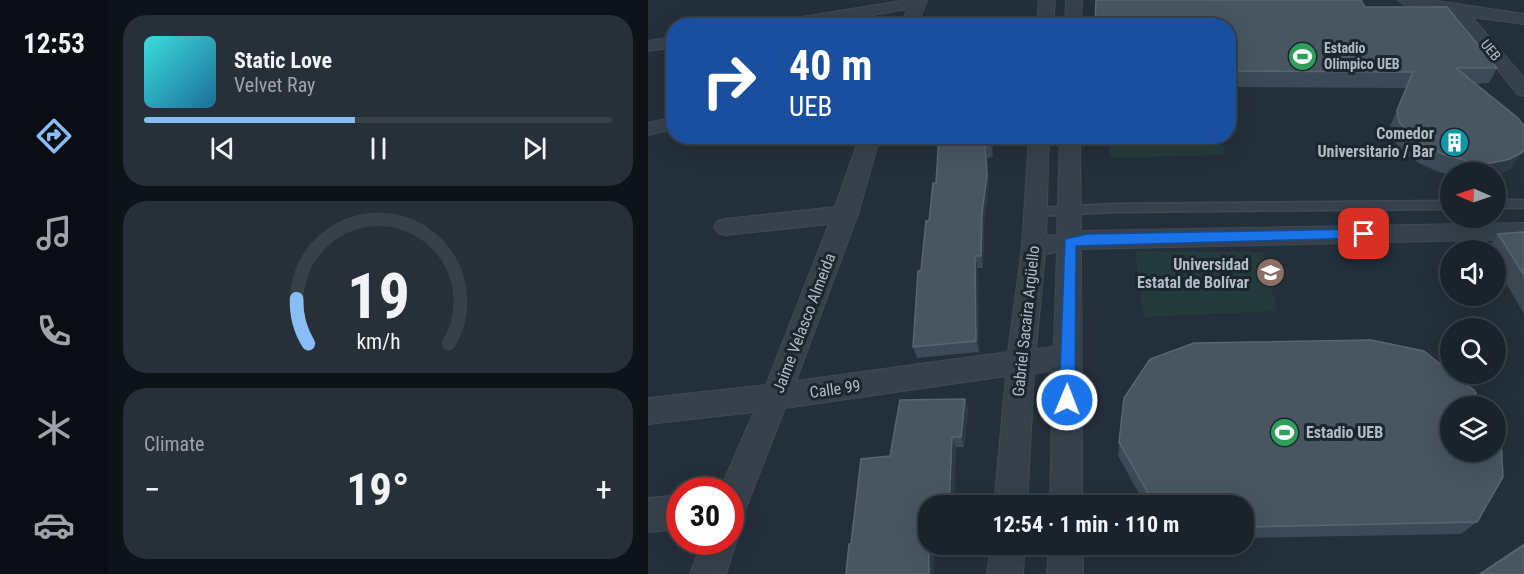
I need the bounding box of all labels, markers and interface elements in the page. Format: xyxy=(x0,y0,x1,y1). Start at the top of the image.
text: 12:53 xyxy=(23,28,85,60)
street label: UEB xyxy=(1478,36,1504,64)
sports icon: Estadio Olimpico UEB xyxy=(1287,40,1319,72)
place label: Estadio Olimpico UEB xyxy=(1324,40,1400,72)
text: 40 m xyxy=(789,41,872,90)
icon: right xyxy=(690,42,768,120)
text: Static Love xyxy=(234,48,332,73)
text: Velvet Ray xyxy=(234,73,315,97)
text: UEB xyxy=(789,91,832,123)
icon: directions xyxy=(33,115,75,157)
place label: Comedor Universitario / Bar xyxy=(1317,124,1434,161)
building icon: Comedor Universitario / Bar xyxy=(1439,126,1471,158)
icon: previous xyxy=(206,132,239,165)
icon: pause xyxy=(362,132,395,165)
icon: next xyxy=(518,132,551,165)
north arrow xyxy=(1440,162,1506,228)
map controls xyxy=(1440,162,1506,462)
pin xyxy=(1338,208,1389,259)
icon: music xyxy=(33,212,75,254)
icon: arrive xyxy=(1347,217,1380,250)
button: sound xyxy=(1440,240,1506,306)
street label: Gabriel Sacaira Argüello xyxy=(1009,245,1043,397)
street label: Jaime Velasco Almeida xyxy=(769,251,839,395)
place label: Universidad Estatal de Bolívar xyxy=(1137,255,1249,292)
school or university icon: Universidad Estatal de Bolívar xyxy=(1254,257,1286,289)
text: 19 xyxy=(346,260,410,333)
icon: phone xyxy=(33,310,75,352)
button: search xyxy=(1440,318,1506,384)
text: km/h xyxy=(356,329,400,354)
position arrow xyxy=(1035,368,1099,432)
street label: Calle 99 xyxy=(808,376,862,402)
button: layers xyxy=(1440,396,1506,462)
icon: climate xyxy=(33,407,75,449)
sports icon: Estadio UEB xyxy=(1269,416,1301,448)
place label: Estadio UEB xyxy=(1306,423,1383,442)
text: Climate xyxy=(144,432,204,456)
text: 19° xyxy=(347,463,410,516)
text: − xyxy=(144,470,161,509)
text: + xyxy=(596,470,612,509)
speed limit sign: 30 xyxy=(666,477,744,555)
icon: car xyxy=(33,504,75,546)
text: 12:54 · 1 min · 110 m xyxy=(993,512,1179,537)

